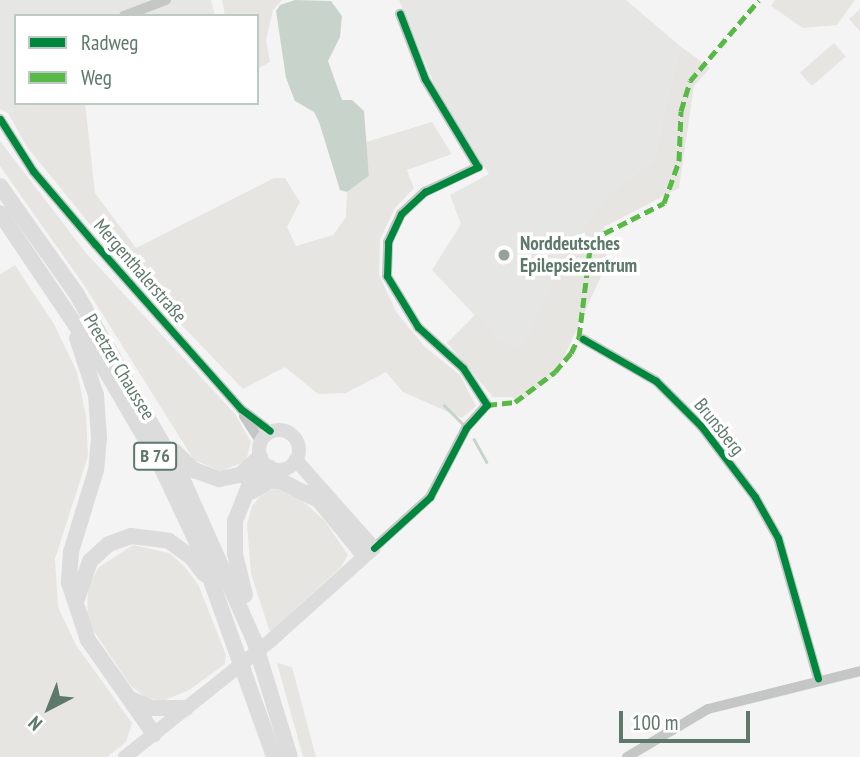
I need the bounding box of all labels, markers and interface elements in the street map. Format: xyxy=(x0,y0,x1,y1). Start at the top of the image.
legend xyxy=(14,14,259,105)
text: Radweg xyxy=(81,29,138,56)
text: Weg xyxy=(81,64,112,91)
street label: Mergenthalerstraße xyxy=(89,215,191,327)
place label: Norddeutsches Epilepsiezentrum xyxy=(520,233,637,277)
marker: Norddeutsches Epilepsiezentrum xyxy=(494,245,514,265)
street label: Preetzer Chaussee xyxy=(79,310,159,424)
street label: Brunsberg xyxy=(689,394,749,460)
road number: B 76 xyxy=(132,442,178,470)
north arrow xyxy=(14,673,84,743)
scale bar xyxy=(622,698,753,742)
text: 100 m xyxy=(632,709,678,736)
text: N xyxy=(23,711,47,736)

